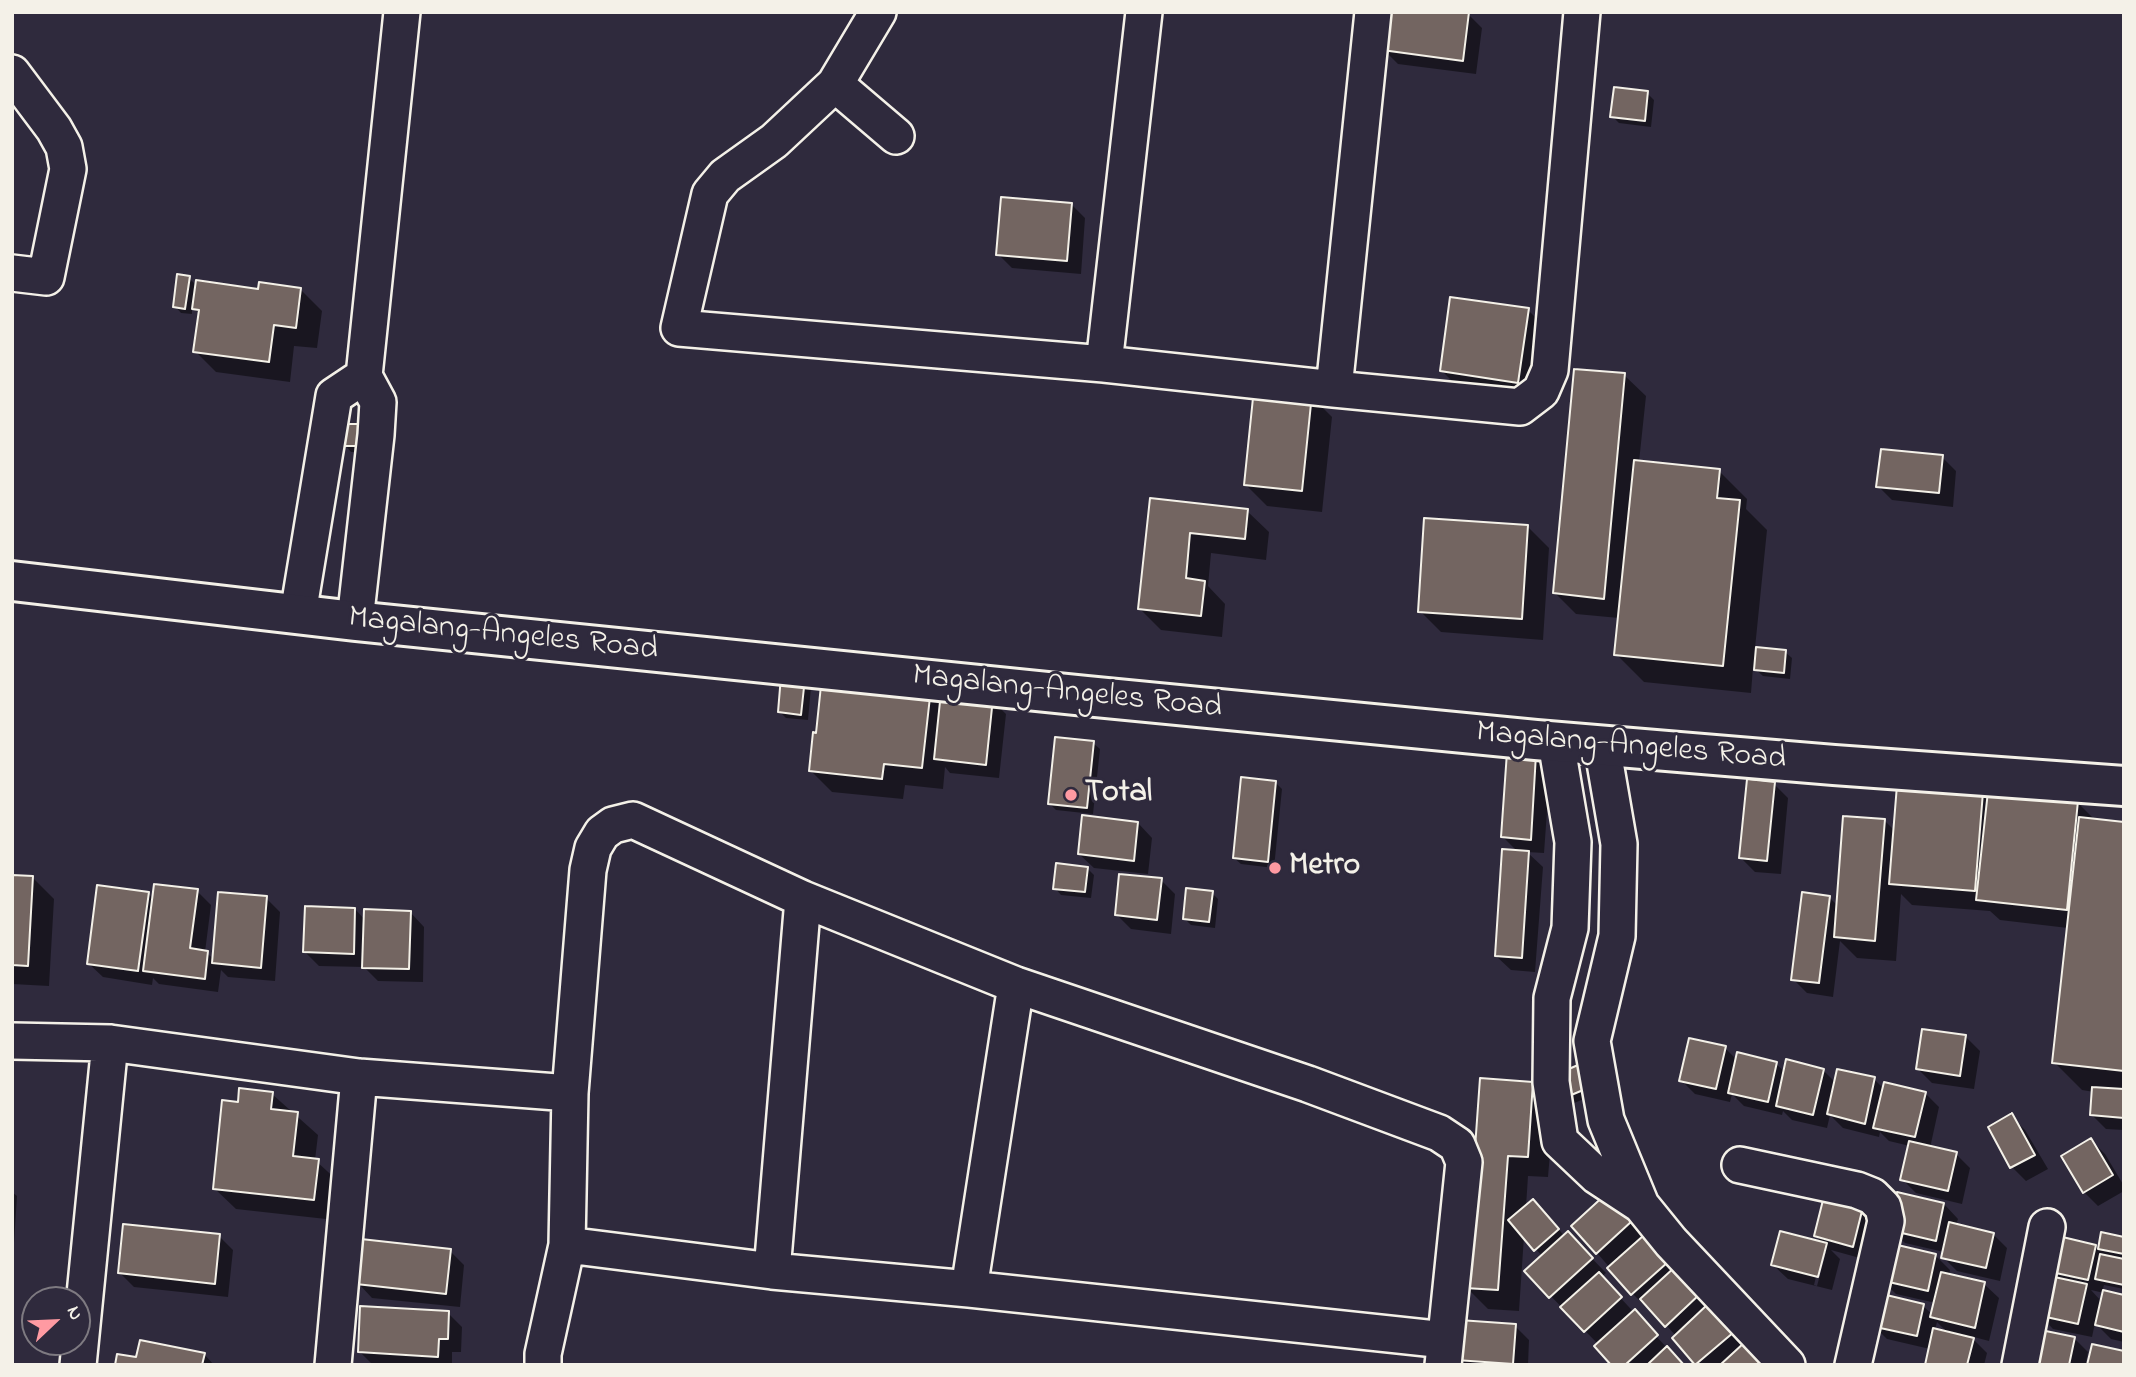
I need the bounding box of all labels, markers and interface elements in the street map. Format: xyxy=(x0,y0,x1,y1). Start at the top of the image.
street label: Magalang-Angeles Road xyxy=(346,601,660,671)
street label: Magalang-Angeles Road xyxy=(910,659,1224,729)
street label: Magalang-Angeles Road xyxy=(1474,715,1788,781)
place label: Total xyxy=(1085,776,1152,814)
marker: Total xyxy=(1063,787,1079,803)
place label: Metro xyxy=(1289,849,1360,887)
marker: Metro xyxy=(1267,860,1283,876)
north arrow xyxy=(21,1286,91,1356)
text: N xyxy=(59,1302,89,1325)

